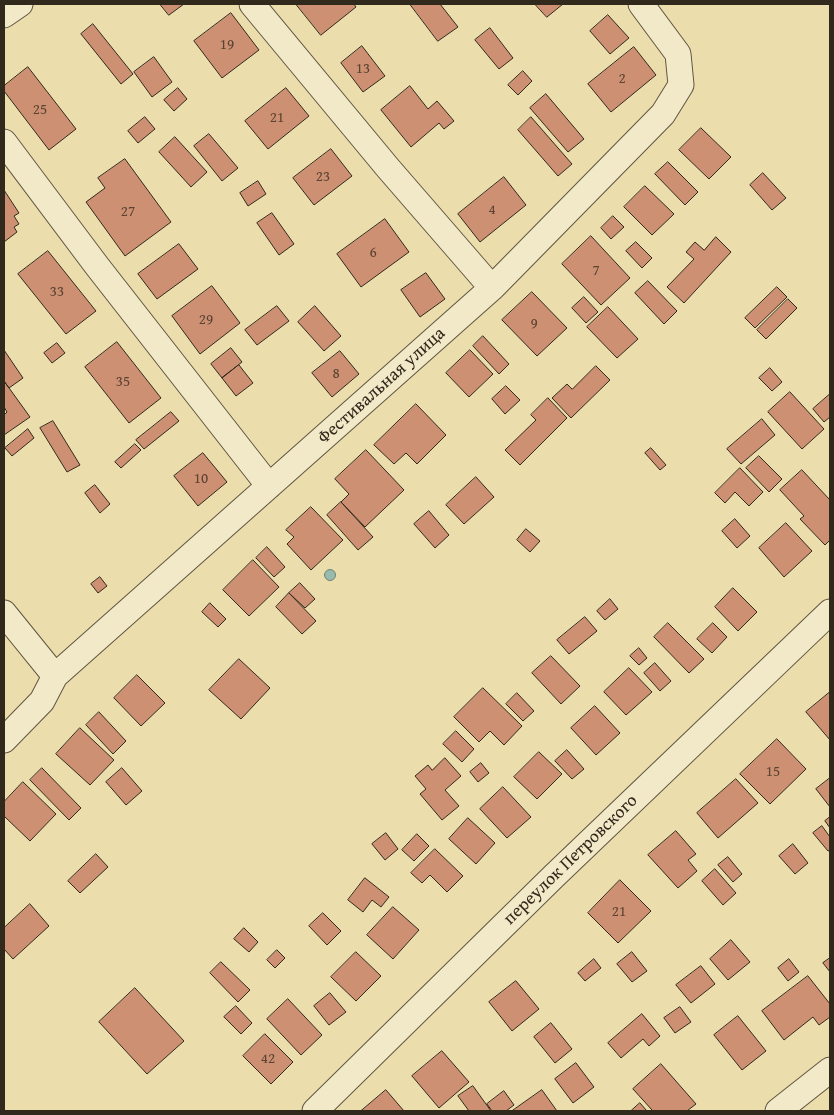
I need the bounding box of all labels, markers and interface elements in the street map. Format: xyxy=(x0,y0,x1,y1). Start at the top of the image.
house number: 19 xyxy=(220,36,234,54)
house number: 13 xyxy=(356,60,370,78)
house number: 2 xyxy=(618,70,626,88)
house number: 25 xyxy=(33,101,47,119)
house number: 21 xyxy=(270,109,284,127)
house number: 23 xyxy=(316,168,330,186)
house number: 4 xyxy=(488,201,496,219)
house number: 27 xyxy=(121,203,135,221)
house number: 6 xyxy=(369,244,377,262)
house number: 7 xyxy=(592,262,600,280)
house number: 33 xyxy=(50,283,64,301)
house number: 29 xyxy=(199,311,213,329)
house number: 9 xyxy=(530,315,538,333)
street label: Фестивальная улица xyxy=(314,323,450,449)
house number: 8 xyxy=(332,365,340,383)
house number: 35 xyxy=(116,373,130,391)
house number: 10 xyxy=(194,470,208,488)
house number: 15 xyxy=(766,763,780,781)
street label: переулок Петровского xyxy=(499,790,643,930)
house number: 21 xyxy=(612,903,626,921)
house number: 42 xyxy=(261,1050,275,1068)

